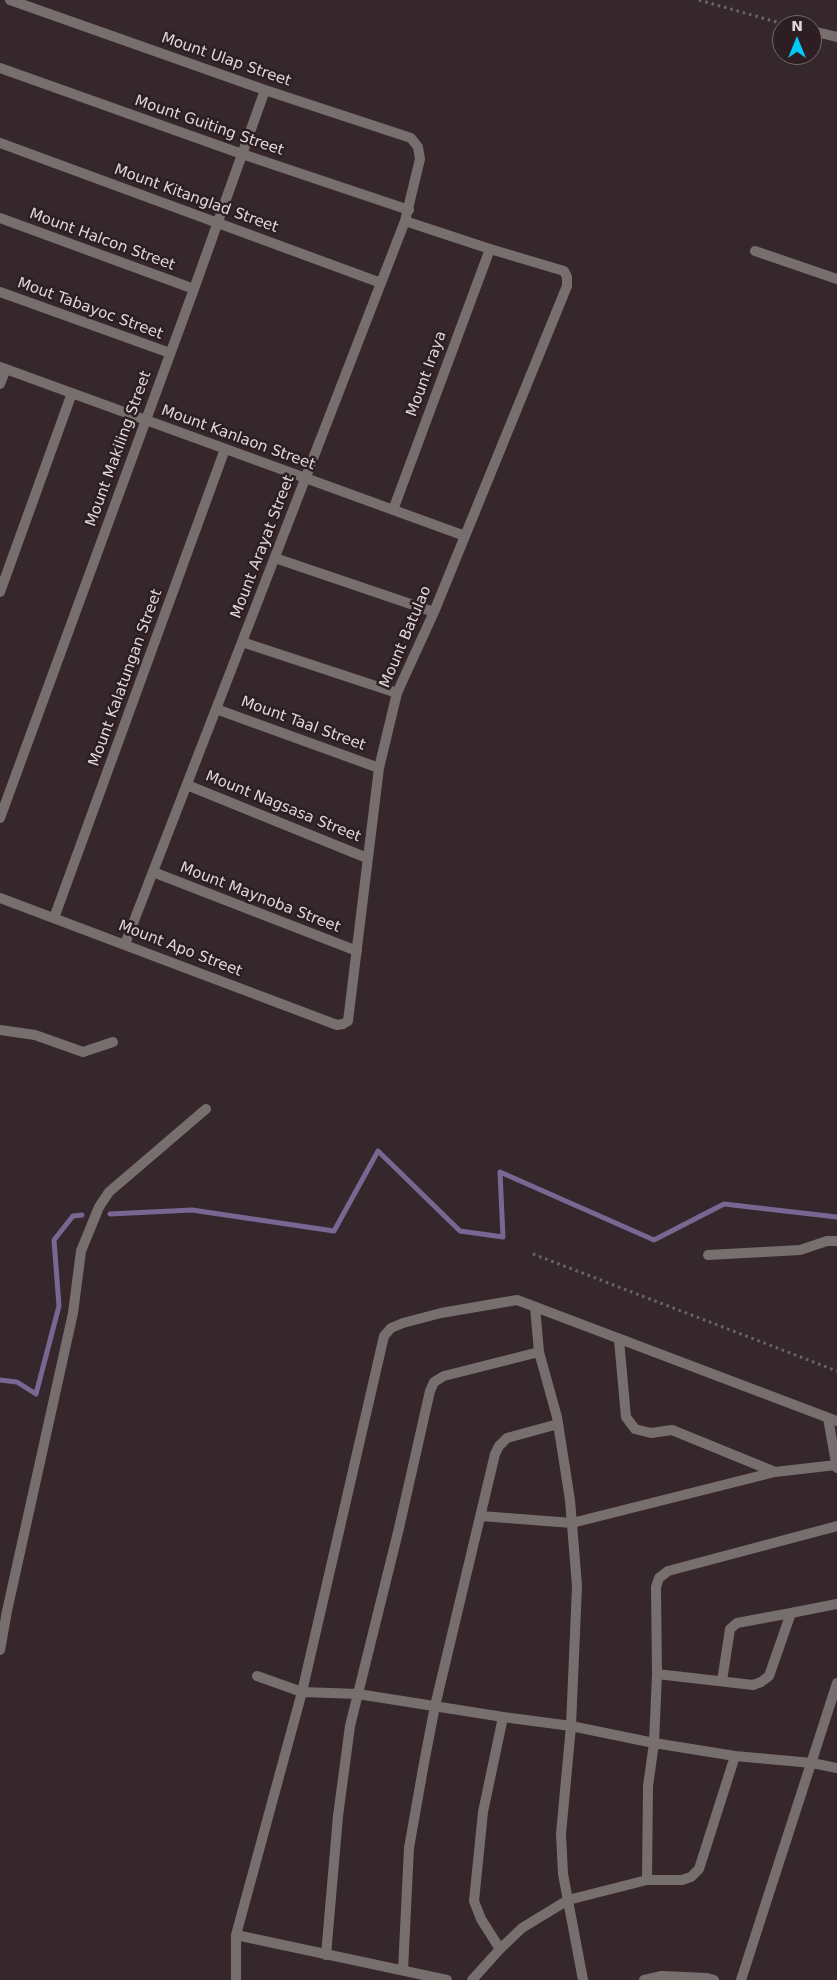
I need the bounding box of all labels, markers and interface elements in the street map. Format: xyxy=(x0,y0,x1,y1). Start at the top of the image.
north arrow xyxy=(772,15,822,65)
text: N xyxy=(791,18,803,34)
street label: Mount Ulap Street xyxy=(159,29,293,91)
street label: Mount Guiting Street xyxy=(132,92,286,160)
street label: Mount Kitanglad Street xyxy=(112,161,280,237)
street label: Mount Halcon Street xyxy=(27,205,177,275)
street label: Mout Tabayoc Street xyxy=(15,274,165,344)
street label: Mount Iraya xyxy=(403,329,451,419)
street label: Mount Makiling Street xyxy=(82,369,156,529)
street label: Mount Kanlaon Street xyxy=(159,402,317,474)
street label: Mount Arayat Street xyxy=(227,473,299,621)
street label: Mount Batulao xyxy=(376,583,436,691)
street label: Mount Kalatungan Street xyxy=(86,587,166,769)
street label: Mount Taal Street xyxy=(238,693,368,755)
street label: Mount Nagsasa Street xyxy=(203,768,363,846)
street label: Mount Maynoba Street xyxy=(177,859,343,937)
street label: Mount Apo Street xyxy=(116,917,244,981)

